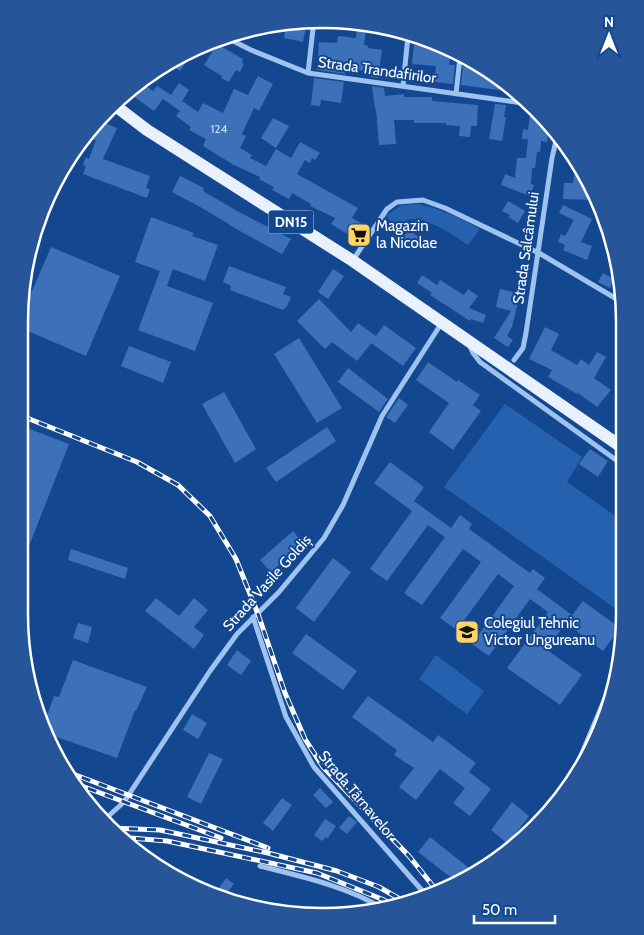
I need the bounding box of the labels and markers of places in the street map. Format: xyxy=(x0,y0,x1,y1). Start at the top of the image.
place label: Magazin la Nicolae xyxy=(376,217,437,252)
supermarket icon: Magazin la Nicolae xyxy=(346,222,372,248)
place label: Colegiul Tehnic Victor Ungureanu xyxy=(484,614,595,649)
school or university icon: Colegiul Tehnic Victor Ungureanu xyxy=(454,619,480,645)

